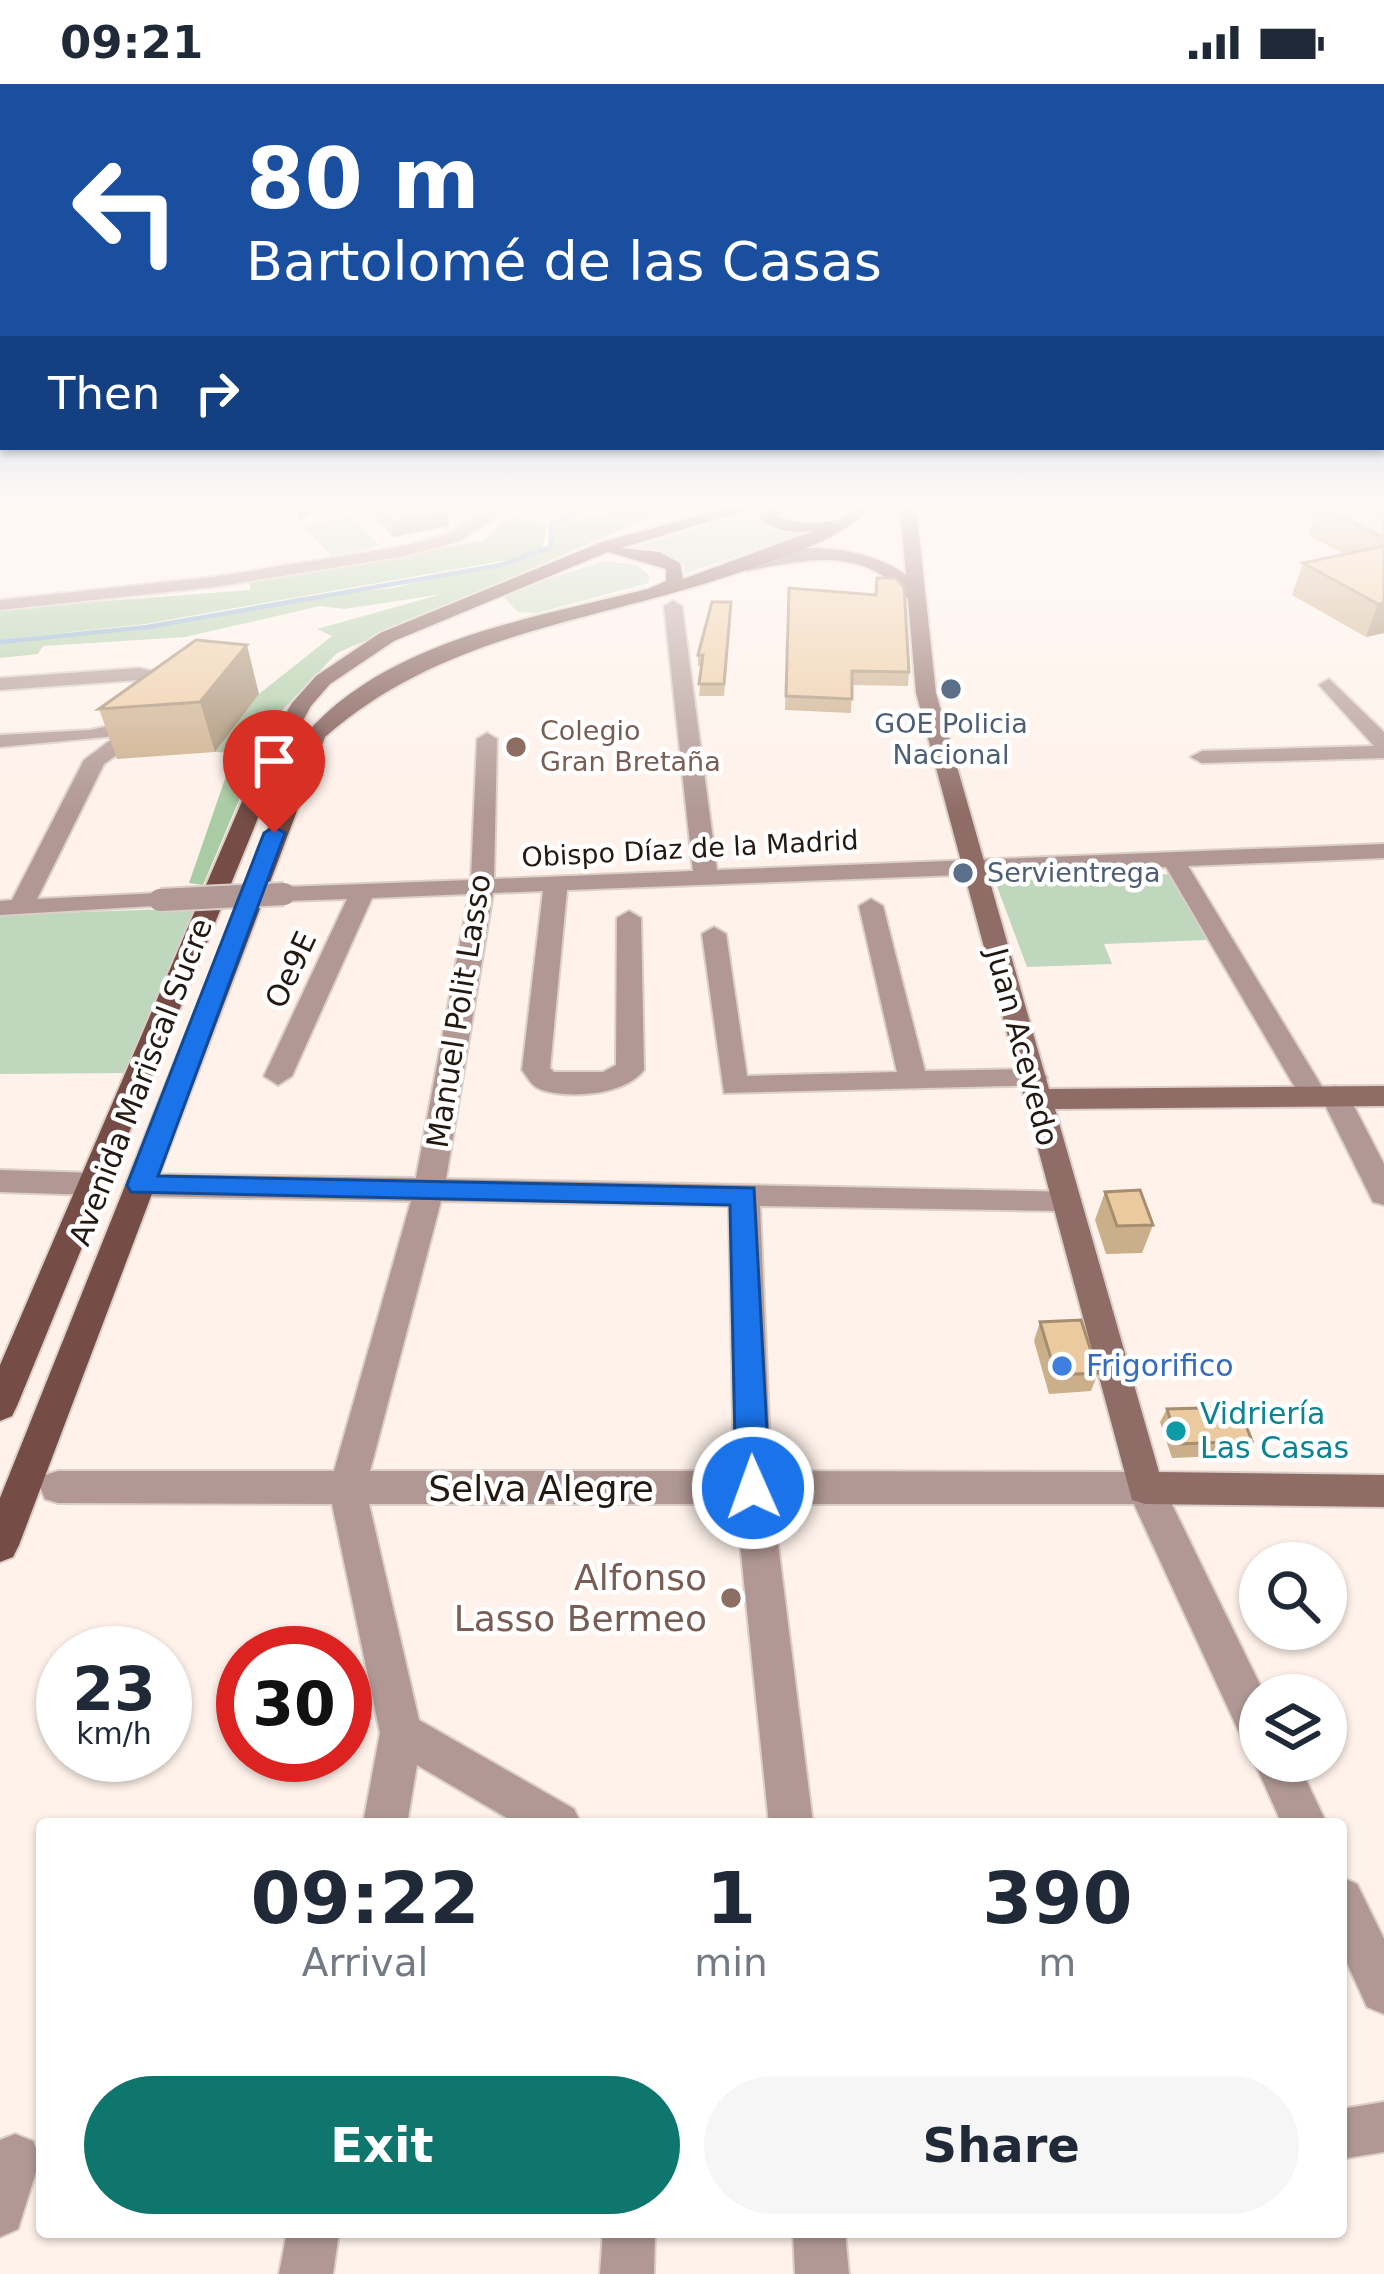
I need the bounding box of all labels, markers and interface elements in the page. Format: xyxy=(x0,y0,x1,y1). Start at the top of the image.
text: 09:21 xyxy=(60,16,203,69)
text: 80 m xyxy=(246,130,480,228)
icon: left xyxy=(48,132,204,288)
text: Bartolomé de las Casas xyxy=(246,230,882,293)
icon: right xyxy=(184,360,250,426)
text: Then xyxy=(48,367,160,420)
marker: GOE Policia Nacional xyxy=(938,676,964,702)
place label: GOE Policia Nacional xyxy=(874,708,1028,770)
pin xyxy=(223,710,325,833)
place label: Colegio Gran Bretaña xyxy=(540,715,721,777)
icon: arrive xyxy=(241,728,307,794)
marker: Colegio Gran Bretaña xyxy=(503,734,529,760)
street label: Obispo Díaz de la Madrid xyxy=(521,824,859,873)
place label: Servientrega xyxy=(987,857,1160,888)
marker: Servientrega xyxy=(950,860,976,886)
street label: Manuel Polit Lasso xyxy=(420,872,497,1150)
street label: Avenida Mariscal Sucre xyxy=(62,913,219,1250)
street label: Oe9E xyxy=(258,926,323,1013)
street label: Juan Acevedo xyxy=(979,942,1066,1150)
place label: Frigorifico xyxy=(1086,1348,1234,1383)
marker: Frigorifico xyxy=(1049,1353,1075,1379)
place label: Vidriería Las Casas xyxy=(1200,1396,1349,1465)
marker: Vidriería Las Casas xyxy=(1163,1418,1189,1444)
position arrow xyxy=(690,1425,816,1551)
street label: Selva Alegre xyxy=(428,1468,654,1509)
map controls xyxy=(1239,1542,1347,1782)
button: search xyxy=(1239,1542,1347,1650)
place label: Alfonso Lasso Bermeo xyxy=(454,1557,707,1639)
marker: Alfonso Lasso Bermeo xyxy=(718,1585,744,1611)
speed limit sign: 30 xyxy=(216,1626,372,1782)
text: 23 xyxy=(72,1654,156,1724)
button: layers xyxy=(1239,1674,1347,1782)
text: km/h xyxy=(76,1716,152,1751)
text: 09:22 xyxy=(250,1856,480,1940)
text: 1 xyxy=(706,1856,756,1940)
text: 390 xyxy=(982,1856,1132,1940)
text: Arrival xyxy=(302,1940,428,1985)
text: min xyxy=(694,1940,768,1985)
text: m xyxy=(1038,1940,1076,1985)
button: Exit xyxy=(84,2076,680,2214)
button: Share xyxy=(704,2076,1299,2214)

